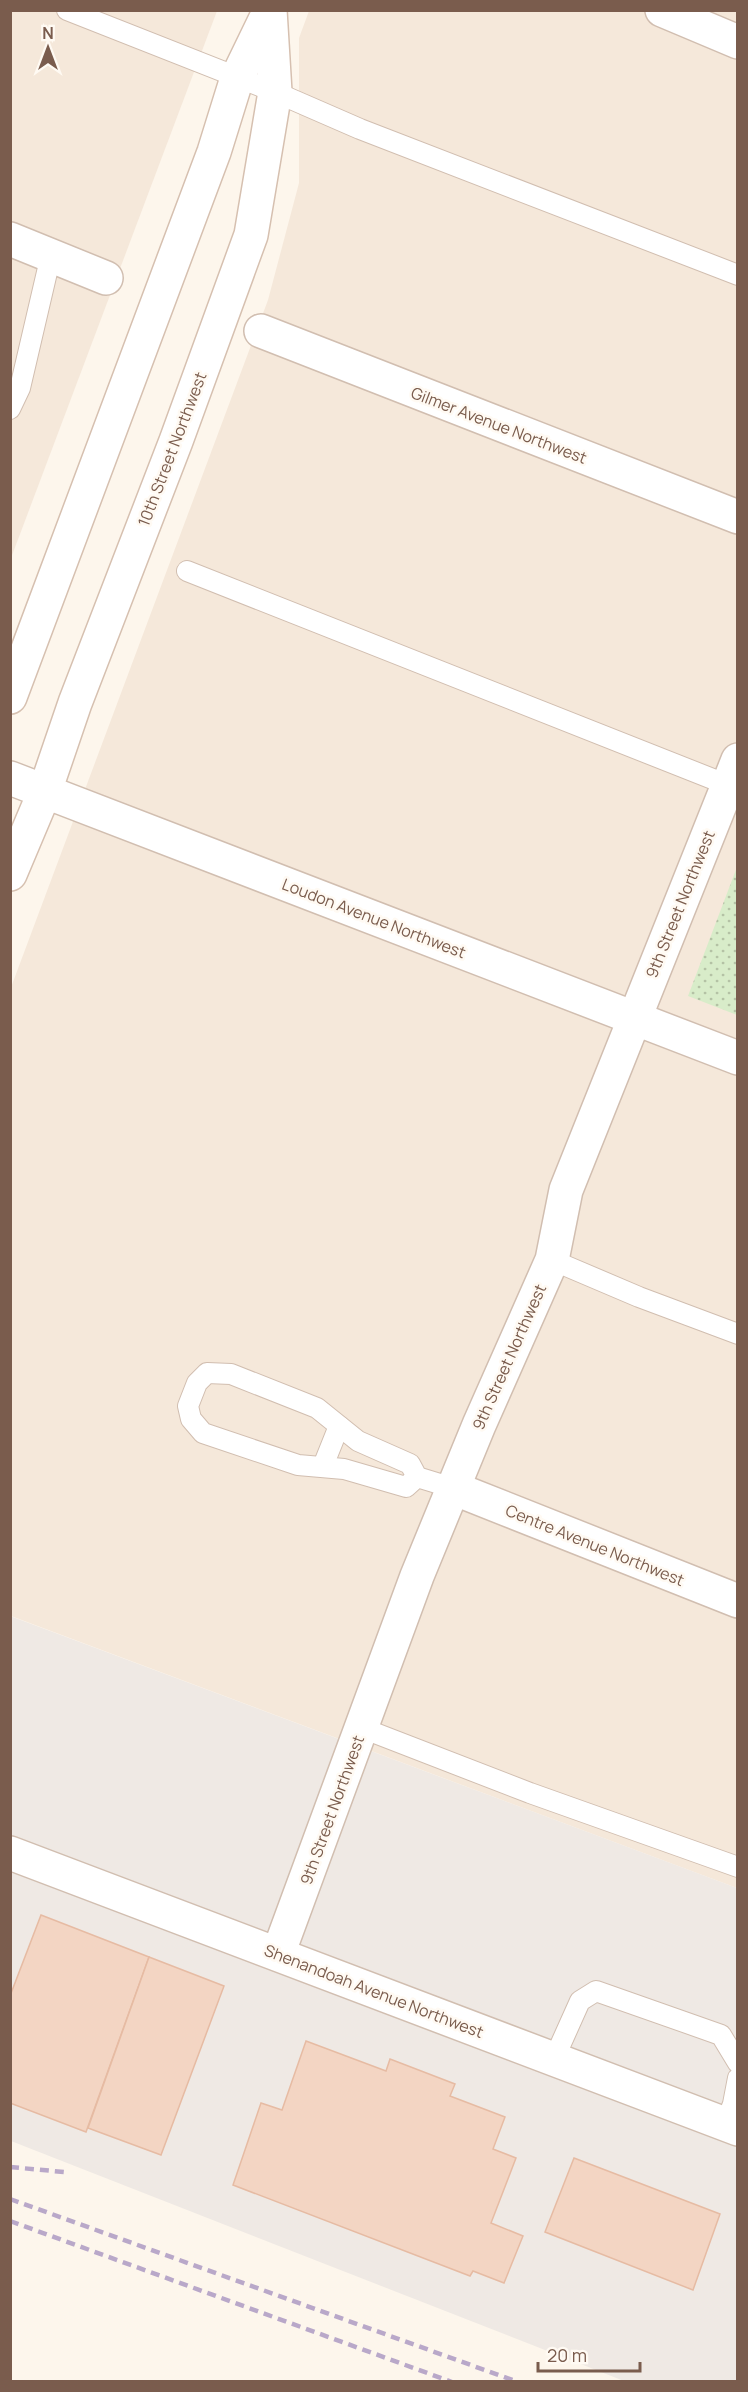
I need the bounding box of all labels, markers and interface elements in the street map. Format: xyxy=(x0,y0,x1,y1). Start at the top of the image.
north arrow xyxy=(18,18,78,78)
text: N xyxy=(42,22,54,44)
street label: 10th Street Northwest xyxy=(132,369,212,529)
street label: Gilmer Avenue Northwest xyxy=(408,381,590,469)
street label: 9th Street Northwest xyxy=(640,827,720,981)
street label: Loudon Avenue Northwest xyxy=(279,873,469,963)
street label: 9th Street Northwest xyxy=(467,1281,551,1433)
street label: Centre Avenue Northwest xyxy=(502,1499,688,1591)
street label: 9th Street Northwest xyxy=(295,1732,369,1888)
street label: Shenandoah Avenue Northwest xyxy=(261,1939,487,2043)
scale bar xyxy=(538,2335,640,2373)
text: 20 m xyxy=(547,2343,587,2367)

